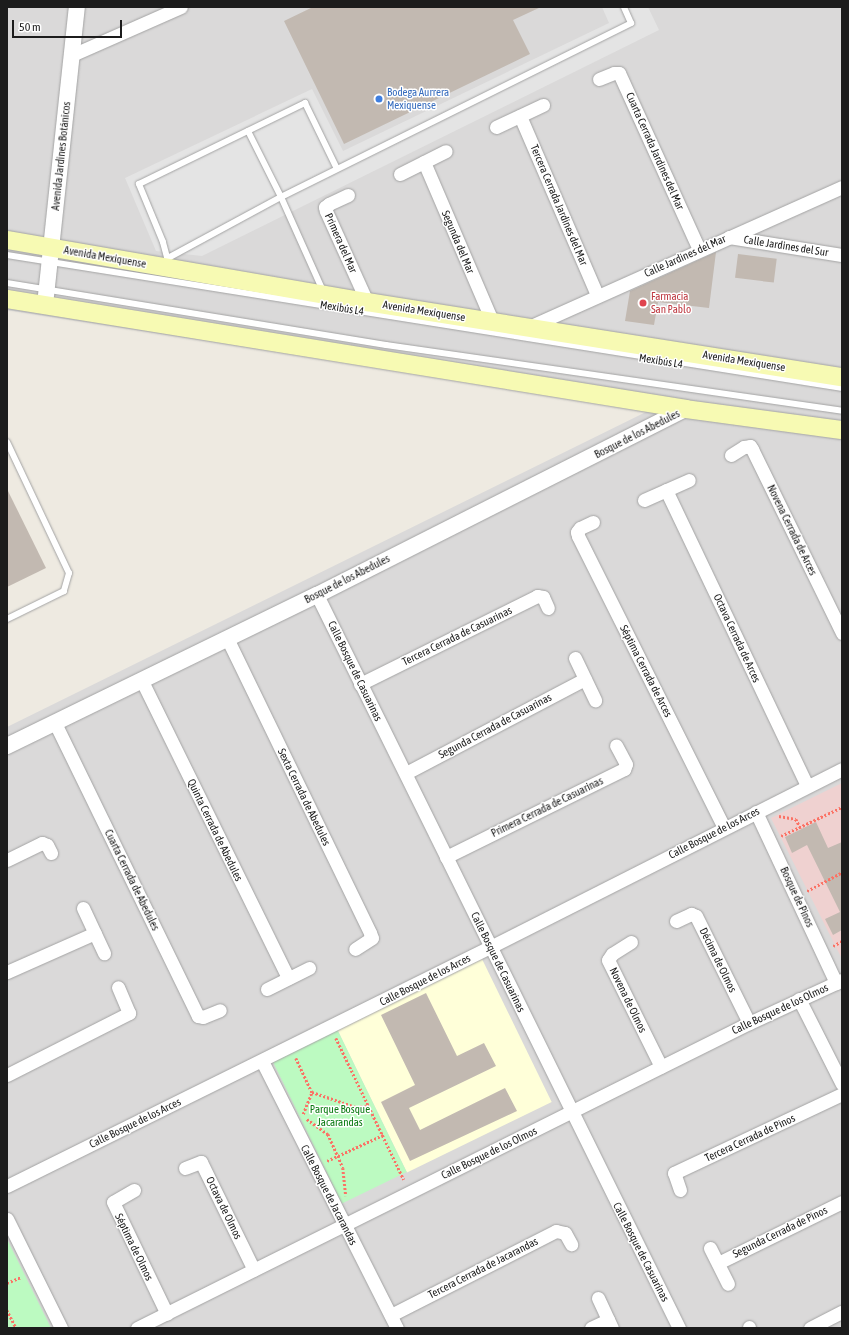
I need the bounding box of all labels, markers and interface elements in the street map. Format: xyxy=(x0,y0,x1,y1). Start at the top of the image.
scale bar xyxy=(14,12,124,38)
text: 50 m xyxy=(19,20,41,34)
place label: Bodega Aurrera Mexiquense xyxy=(387,86,449,112)
street label: Cuarta Cerrada Jardines del Mar xyxy=(623,90,687,212)
marker: Bodega Aurrera Mexiquense xyxy=(374,94,384,104)
street label: Avenida Jardines Botánicos xyxy=(49,101,73,211)
street label: Tercera Cerrada Jardines del Mar xyxy=(528,143,590,267)
street label: Segunda del Mar xyxy=(439,208,477,276)
street label: Primera del Mar xyxy=(322,211,360,275)
street label: Calle Jardines del Mar xyxy=(642,232,728,280)
street label: Calle Jardines del Sur xyxy=(743,233,829,259)
street label: Avenida Mexiquense xyxy=(63,243,147,271)
place label: Farmacia San Pablo xyxy=(651,290,691,316)
street label: Mexibús L4 xyxy=(319,298,365,318)
street label: Avenida Mexiquense xyxy=(382,298,466,324)
marker: Farmacia San Pablo xyxy=(638,298,648,308)
street label: Avenida Mexiquense xyxy=(702,348,786,374)
street label: Mexibús L4 xyxy=(638,351,684,371)
street label: Bosque de los Abedules xyxy=(592,407,682,461)
street label: Novena Cerrada de Arces xyxy=(764,482,820,578)
street label: Bosque de los Abedules xyxy=(302,552,392,606)
street label: Octava Cerrada de Arces xyxy=(711,592,763,684)
street label: Tercera Cerrada de Casuarinas xyxy=(400,604,514,668)
street label: Calle Bosque de Casuarinas xyxy=(325,619,385,723)
street label: Séptima Cerrada de Arces xyxy=(617,623,675,719)
street label: Segunda Cerrada de Casuarinas xyxy=(436,691,554,761)
street label: Sexta Cerrada de Abedules xyxy=(275,746,333,848)
street label: Primera Cerrada de Casuarinas xyxy=(489,774,605,840)
street label: Quinta Cerrada de Abedules xyxy=(185,777,245,883)
street label: Calle Bosque de los Arces xyxy=(666,804,762,862)
street label: Cuarta Cerrada de Abedules xyxy=(102,827,162,933)
street label: Bosque de Pinos xyxy=(777,865,817,929)
street label: Calle Bosque de Casuarinas xyxy=(468,910,528,1014)
street label: Décima de Olmos xyxy=(697,926,739,994)
street label: Calle Bosque de los Arces xyxy=(377,951,473,1009)
street label: Novena de Olmos xyxy=(607,965,649,1035)
street label: Calle Bosque de los Olmos xyxy=(730,981,830,1037)
street label: Calle Bosque de los Arces xyxy=(87,1095,183,1151)
park label: Parque Bosque Jacarandas xyxy=(310,1103,370,1129)
street label: Tercera Cerrada de Pinos xyxy=(703,1111,797,1165)
street label: Calle Bosque de los Olmos xyxy=(439,1124,539,1182)
street label: Calle Bosque de Jacarandas xyxy=(298,1143,360,1247)
street label: Octava de Olmos xyxy=(203,1175,245,1241)
street label: Calle Bosque de Casuarinas xyxy=(610,1200,672,1304)
street label: Segunda Cerrada de Pinos xyxy=(730,1203,830,1261)
street label: Séptima de Olmos xyxy=(112,1211,156,1283)
street label: Tercera Cerrada de Jacarandas xyxy=(426,1235,540,1301)

